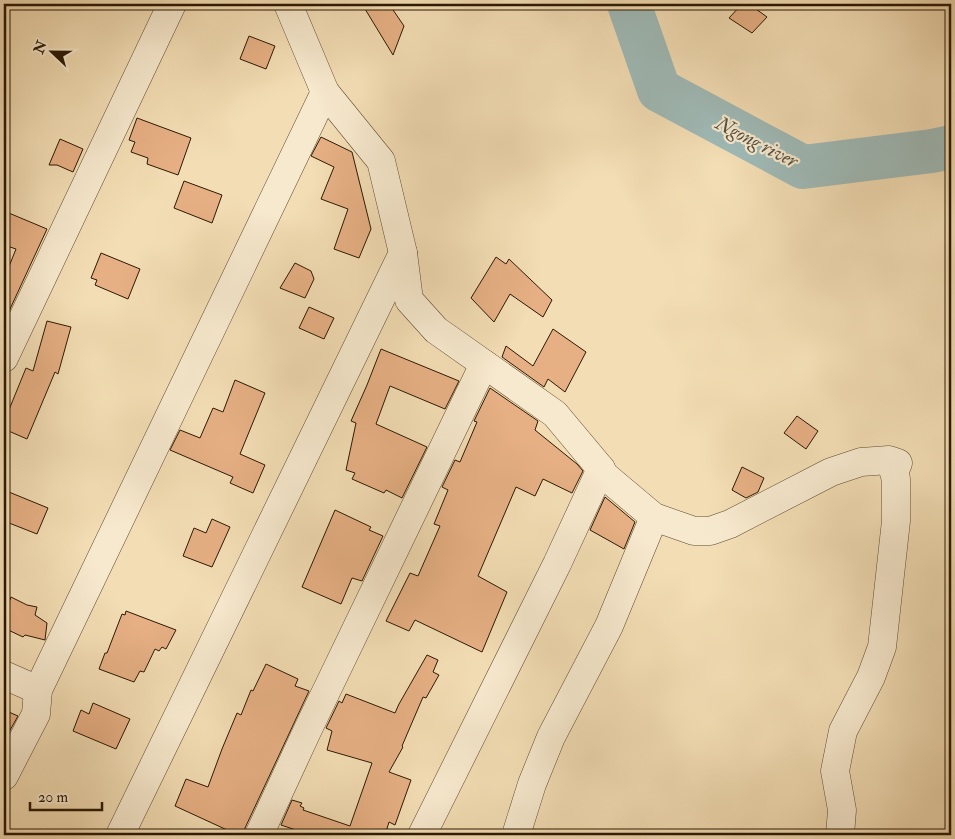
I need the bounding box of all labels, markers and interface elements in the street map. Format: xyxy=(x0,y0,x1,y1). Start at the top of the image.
north arrow xyxy=(28,28,78,78)
text: N xyxy=(30,38,51,57)
water label: Ngong river xyxy=(711,110,804,174)
scale bar xyxy=(30,779,102,811)
text: 20 m xyxy=(38,788,68,807)

